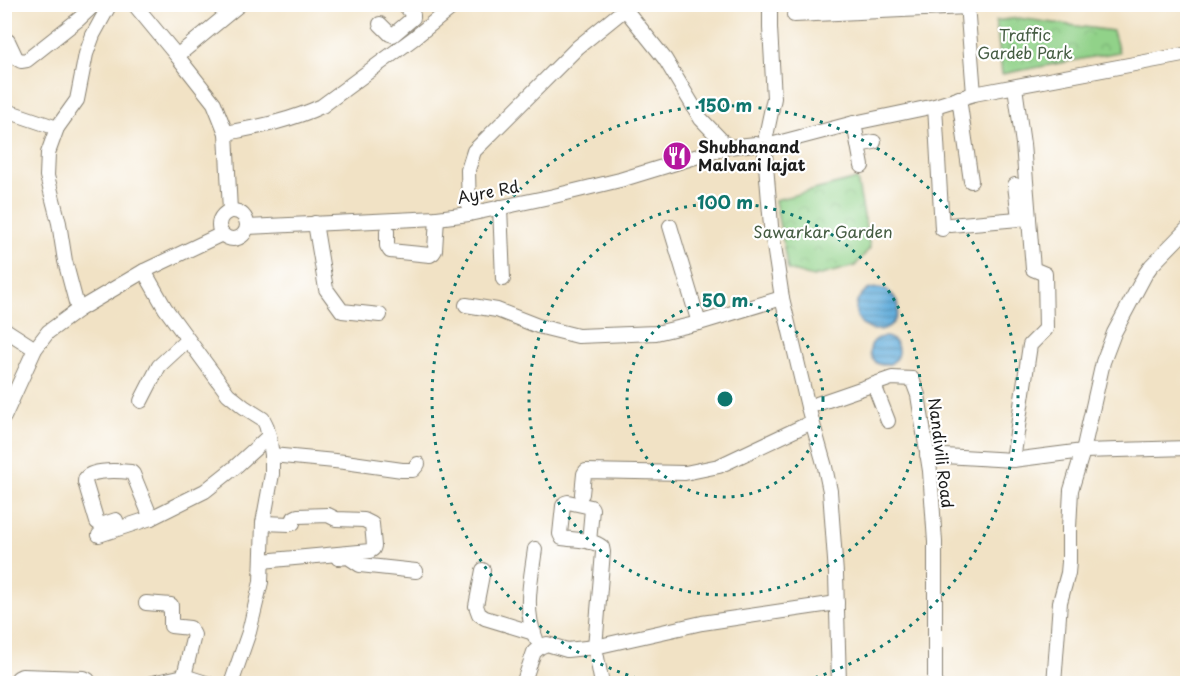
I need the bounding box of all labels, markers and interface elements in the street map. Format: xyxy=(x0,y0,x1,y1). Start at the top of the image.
park label: Traffic Gardeb Park xyxy=(977,22,1073,64)
text: 150 m xyxy=(698,91,752,118)
place label: Shubhanand Malvani lajat xyxy=(698,134,806,176)
restaurant icon: Shubhanand Malvani lajat xyxy=(661,140,693,172)
street label: Ayre Rd xyxy=(455,173,521,209)
text: 100 m xyxy=(697,188,753,215)
park label: Sawarkar Garden xyxy=(753,219,893,243)
text: 50 m xyxy=(702,286,748,313)
centre of rings xyxy=(715,389,735,409)
street label: Nandivili Road xyxy=(923,396,961,509)

